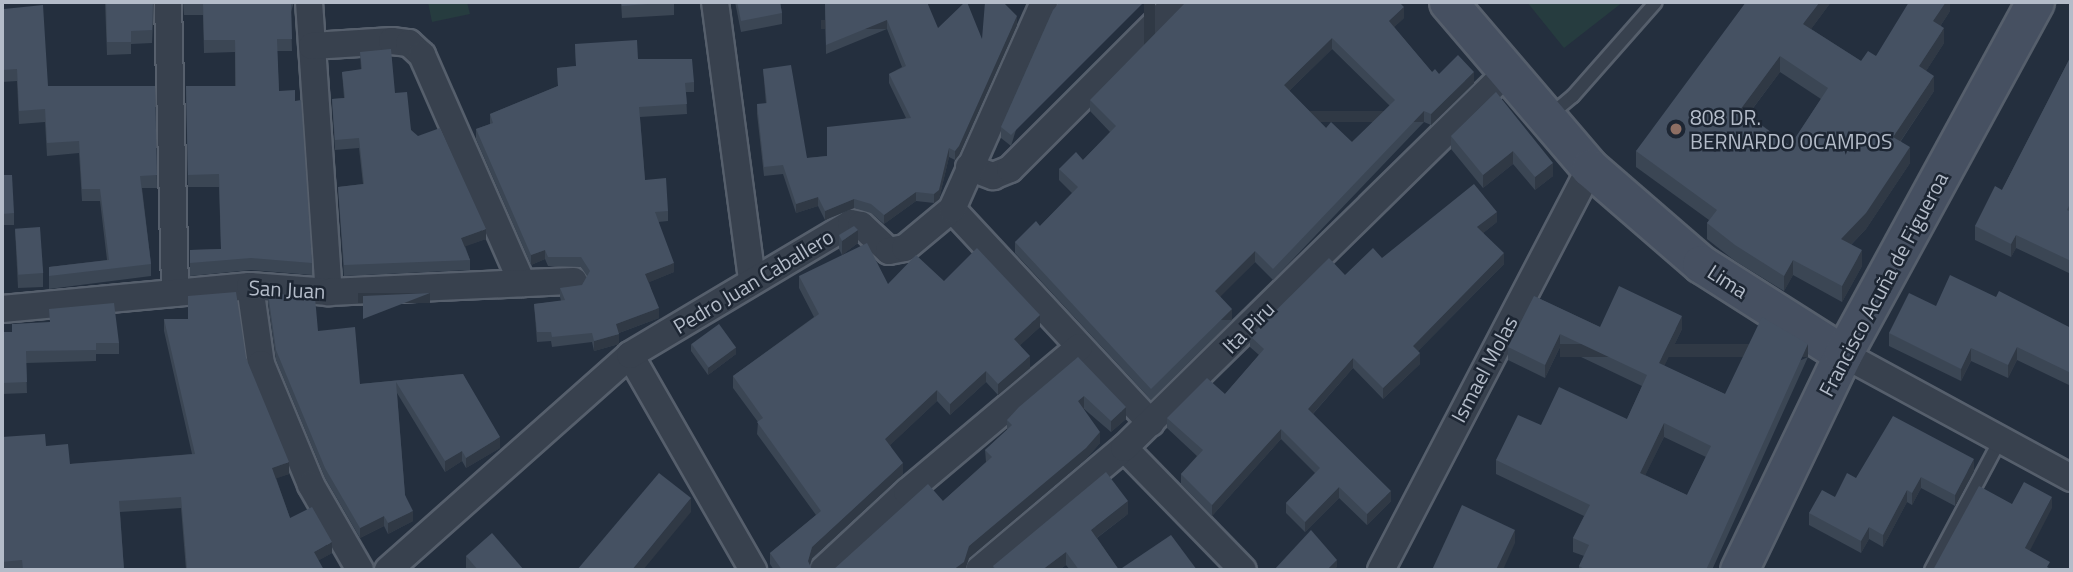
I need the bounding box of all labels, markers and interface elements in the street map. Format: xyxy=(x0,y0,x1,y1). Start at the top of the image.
place label: 808 DR. BERNARDO OCAMPOS xyxy=(1690,104,1892,154)
marker: 808 DR. BERNARDO OCAMPOS xyxy=(1668,121,1684,137)
street label: Francisco Acuña de Figueroa xyxy=(1813,168,1953,400)
street label: Pedro Juan Caballero xyxy=(668,223,838,339)
street label: Lima xyxy=(1703,259,1753,303)
street label: San Juan xyxy=(248,274,326,304)
street label: Ita Piru xyxy=(1217,296,1279,358)
street label: Ismael Molas xyxy=(1445,312,1523,426)

